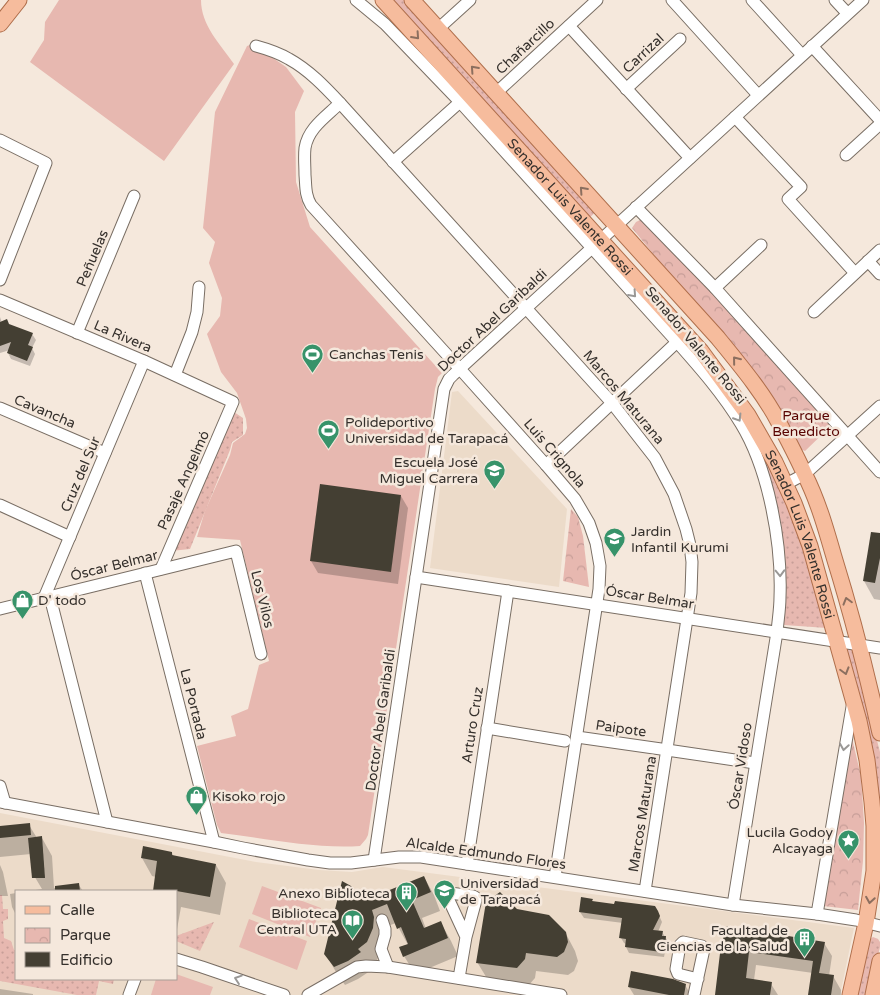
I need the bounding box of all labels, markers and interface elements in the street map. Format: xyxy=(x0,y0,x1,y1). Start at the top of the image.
street label: Chañarcillo xyxy=(492,15,558,78)
street label: Carrizal xyxy=(619,30,667,77)
one-way arrow xyxy=(410,31,419,40)
one-way arrow xyxy=(471,66,480,75)
street label: Senador Luis Valente Rossi xyxy=(504,135,636,279)
one-way arrow xyxy=(580,186,589,195)
street label: Peñuelas xyxy=(73,227,112,289)
street label: Doctor Abel Garibaldi xyxy=(434,265,550,375)
street label: Senador Valente Rossi xyxy=(642,283,750,408)
one-way arrow xyxy=(627,289,636,298)
street label: La Rivera xyxy=(91,317,154,356)
sports icon: Canchas Tenis xyxy=(301,342,325,373)
place label: Canchas Tenis xyxy=(329,346,424,363)
street label: Marcos Maturana xyxy=(579,347,668,448)
one-way arrow xyxy=(733,357,741,366)
street label: Cavancha xyxy=(12,391,78,432)
park label: Parque Benedicto xyxy=(772,407,840,440)
one-way arrow xyxy=(731,413,741,422)
place label: Polideportivo Universidad de Tarapacá xyxy=(345,414,508,447)
street label: Luis Crignola xyxy=(520,415,589,491)
sports icon: Polideportivo Universidad de Tarapacá xyxy=(317,418,341,449)
street label: Pasaje Angelmó xyxy=(154,428,213,533)
street label: Cruz del Sur xyxy=(57,433,104,515)
street label: Senador Luis Valente Rossi xyxy=(761,447,838,621)
place label: Escuela José Miguel Carrera xyxy=(379,454,478,487)
school or university icon: Escuela José Miguel Carrera xyxy=(482,458,506,489)
place label: Jardin Infantil Kurumi xyxy=(631,523,729,556)
school or university icon: Jardin Infantil Kurumi xyxy=(603,527,627,558)
street label: Óscar Belmar xyxy=(69,546,160,585)
street label: Los Vilos xyxy=(247,569,278,630)
one-way arrow xyxy=(775,570,785,578)
street label: Óscar Belmar xyxy=(604,582,696,613)
shop icon: D' todo xyxy=(10,588,34,619)
place label: D' todo xyxy=(38,592,86,609)
one-way arrow xyxy=(843,597,853,605)
street label: Doctor Abel Garibaldi xyxy=(362,648,399,792)
one-way arrow xyxy=(839,666,849,674)
street label: La Portada xyxy=(176,667,211,741)
street label: Arturo Cruz xyxy=(458,686,487,765)
street label: Paipote xyxy=(595,717,647,740)
street label: Óscar Vidoso xyxy=(725,721,756,811)
one-way arrow xyxy=(840,743,850,752)
street label: Marcos Maturana xyxy=(625,755,660,873)
shop icon: Kisoko rojo xyxy=(184,784,208,815)
place label: Kisoko rojo xyxy=(212,788,286,805)
place label: Lucila Godoy Alcayaga xyxy=(747,824,833,857)
place icon: Lucila Godoy Alcayaga xyxy=(837,828,861,859)
street label: Alcalde Edmundo Flores xyxy=(405,834,567,873)
place label: Universidad de Tarapacá xyxy=(460,875,541,908)
school or university icon: Universidad de Tarapacá xyxy=(432,879,456,910)
building icon: Anexo Biblioteca xyxy=(394,881,418,912)
place label: Anexo Biblioteca xyxy=(278,885,390,902)
legend xyxy=(15,890,178,980)
one-way arrow xyxy=(865,895,875,904)
text: Calle xyxy=(60,901,95,919)
place label: Biblioteca Central UTA xyxy=(257,905,337,938)
library icon: Biblioteca Central UTA xyxy=(341,909,365,940)
place label: Facultad de Ciencias de la Salud xyxy=(656,922,788,955)
text: Parque xyxy=(60,926,111,944)
building icon: Facultad de Ciencias de la Salud xyxy=(792,926,816,957)
text: Edificio xyxy=(60,951,113,969)
one-way arrow xyxy=(235,975,243,985)

